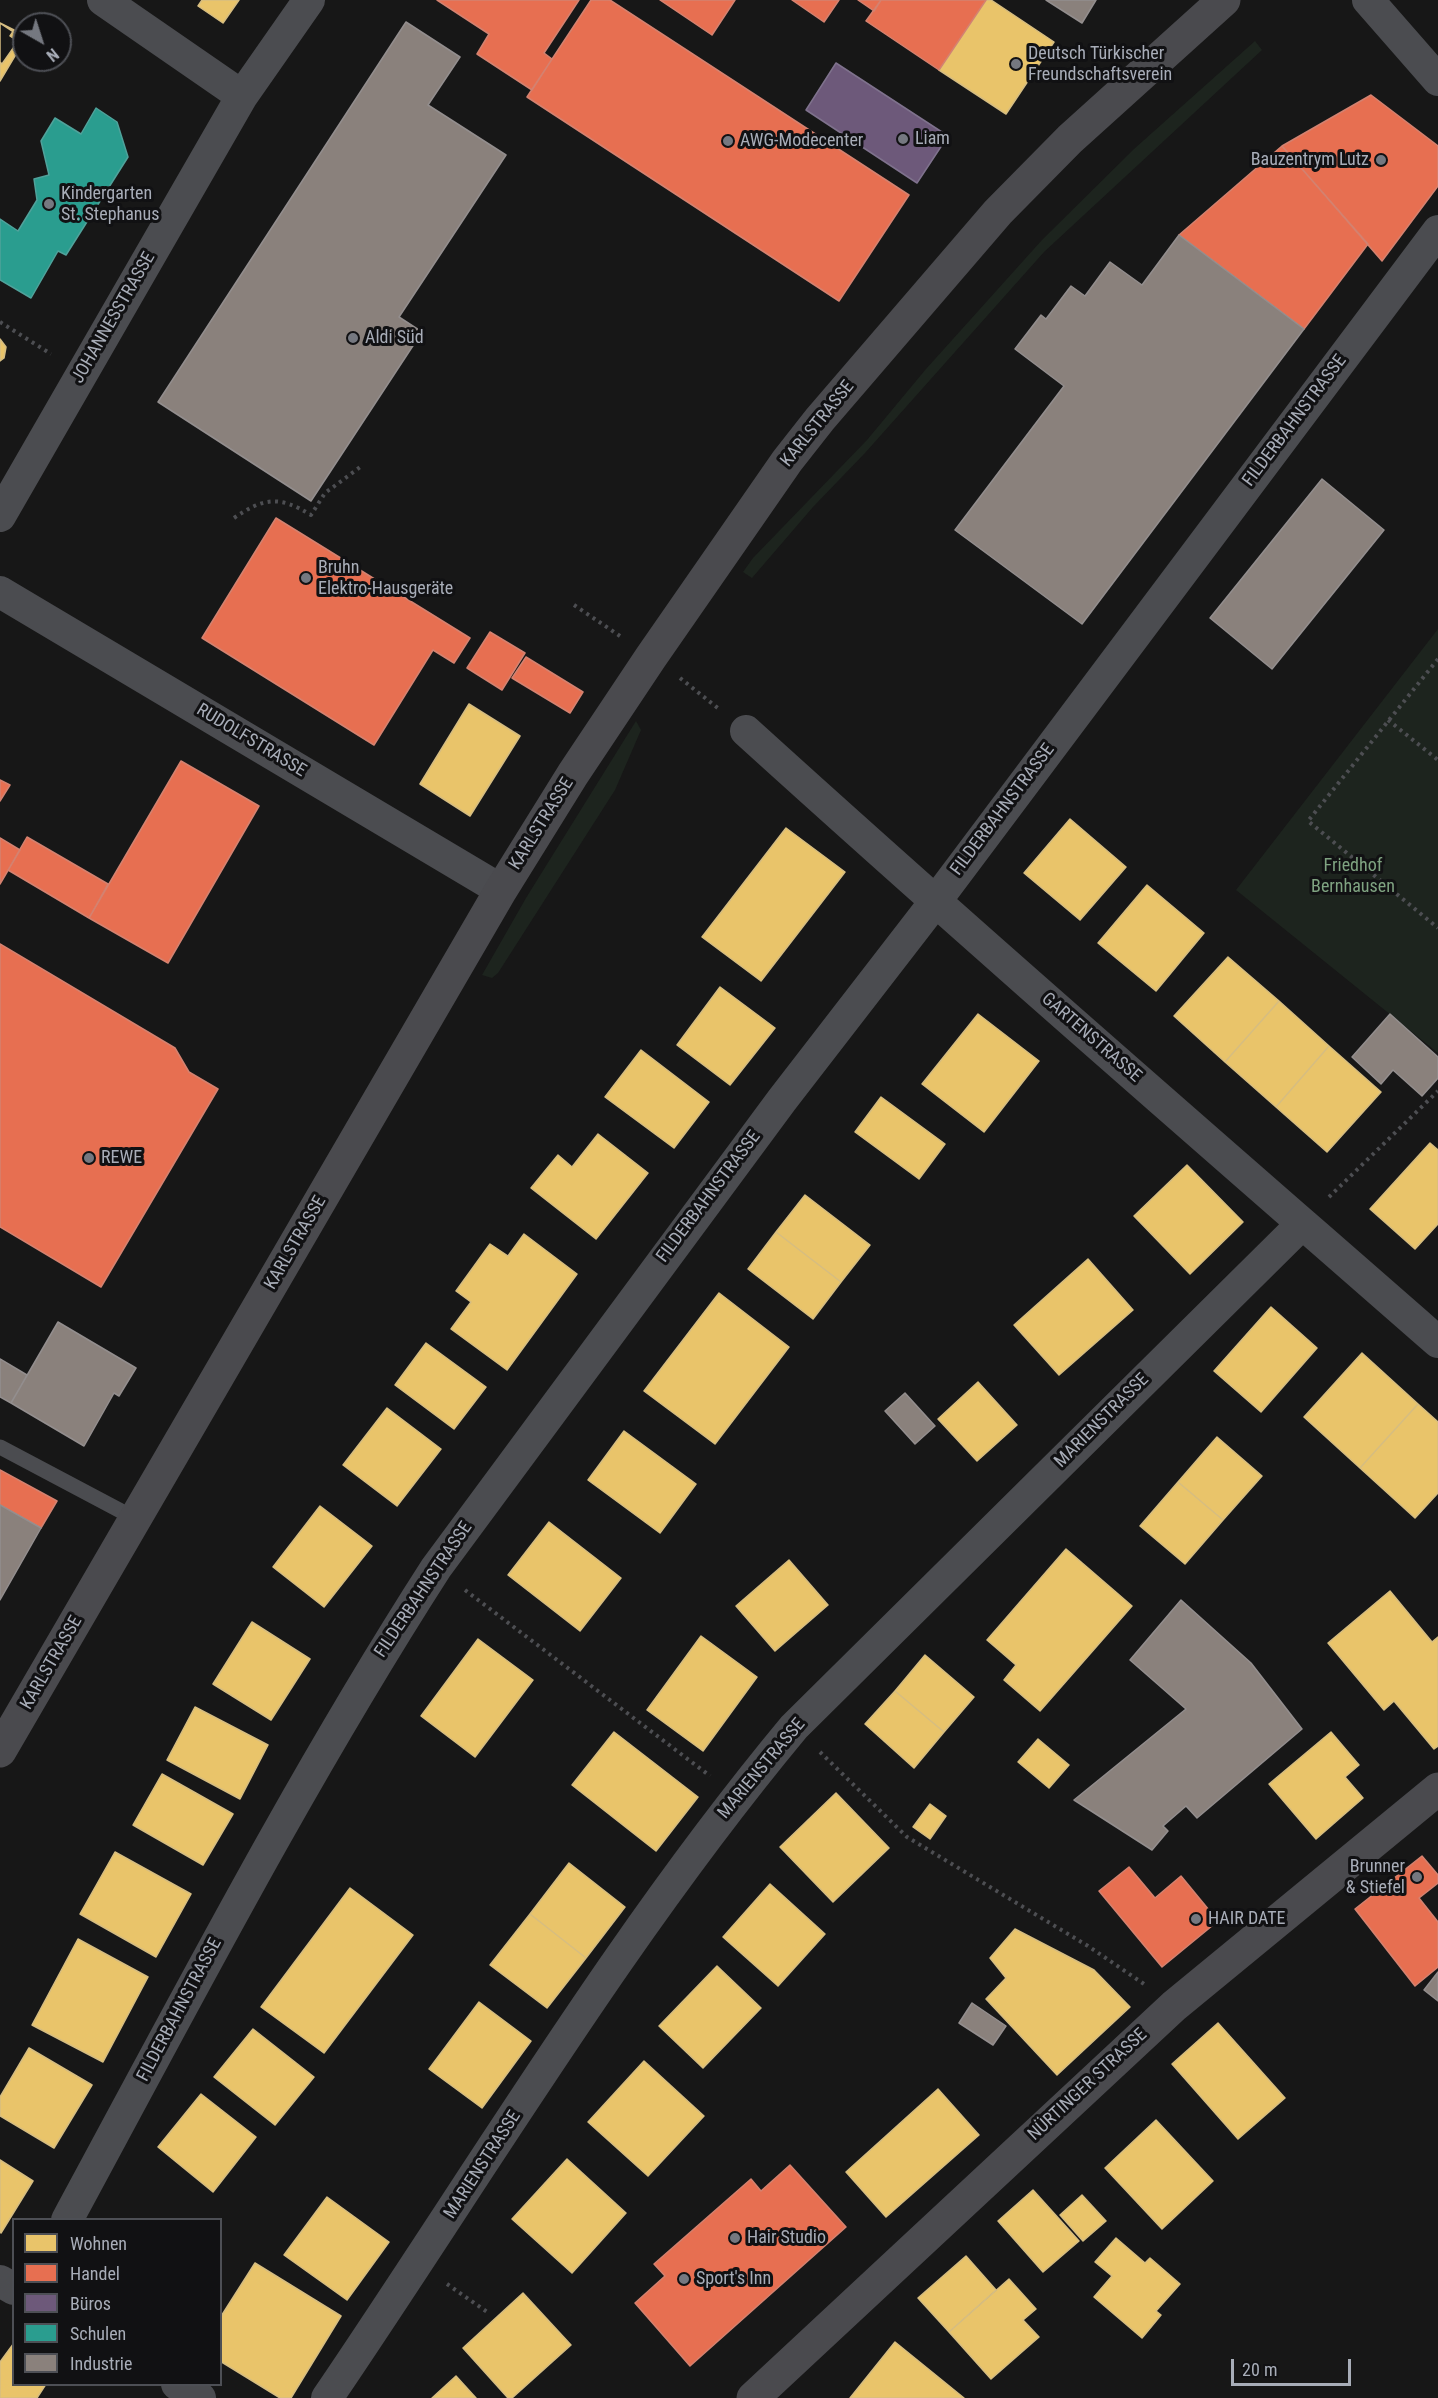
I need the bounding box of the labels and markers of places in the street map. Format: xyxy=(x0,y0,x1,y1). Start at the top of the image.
place label: Deutsch Türkischer Freundschaftsverein xyxy=(1028,43,1172,86)
marker: Deutsch Türkischer Freundschaftsverein xyxy=(1009,57,1023,71)
place label: Liam xyxy=(915,128,950,150)
place label: AWG-Modecenter xyxy=(740,130,863,152)
marker: Liam xyxy=(896,132,910,146)
marker: AWG-Modecenter xyxy=(721,134,735,148)
place label: Bauzentrym Lutz xyxy=(1251,149,1369,171)
marker: Bauzentrym Lutz xyxy=(1374,153,1388,167)
place label: Kindergarten St. Stephanus xyxy=(61,183,159,226)
marker: Kindergarten St. Stephanus xyxy=(42,197,56,211)
place label: Aldi Süd xyxy=(365,327,424,349)
marker: Aldi Süd xyxy=(346,331,360,345)
place label: Bruhn Elektro-Hausgeräte xyxy=(318,557,453,600)
marker: Bruhn Elektro-Hausgeräte xyxy=(299,571,313,585)
place label: REWE xyxy=(101,1147,142,1169)
marker: REWE xyxy=(82,1151,96,1165)
place label: Brunner & Stiefel xyxy=(1346,1856,1405,1898)
marker: Brunner & Stiefel xyxy=(1410,1870,1424,1884)
place label: HAIR DATE xyxy=(1208,1908,1286,1930)
marker: HAIR DATE xyxy=(1189,1912,1203,1926)
place label: Hair Studio xyxy=(747,2227,826,2249)
marker: Hair Studio xyxy=(728,2231,742,2245)
place label: Sport's Inn xyxy=(696,2268,771,2290)
marker: Sport's Inn xyxy=(677,2272,691,2286)

